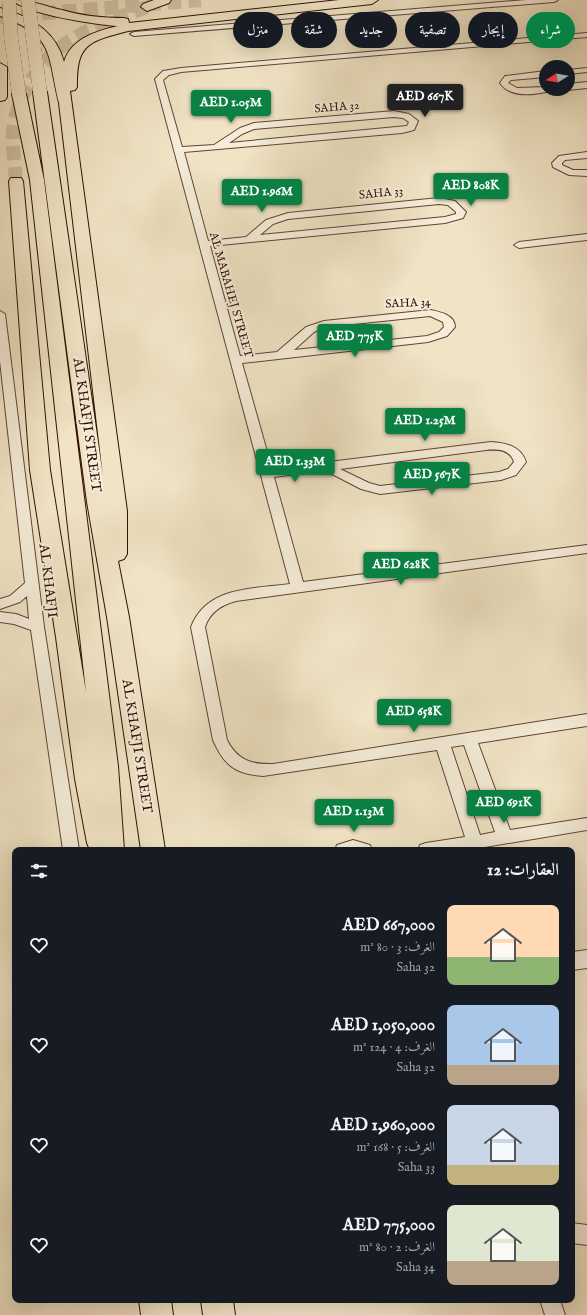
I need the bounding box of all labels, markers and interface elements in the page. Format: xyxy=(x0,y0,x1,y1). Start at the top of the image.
chip: منزل xyxy=(233,12,283,48)
chip: شقة xyxy=(291,12,337,48)
chip: جديد xyxy=(345,12,397,48)
chip: تصفية xyxy=(405,12,460,48)
chip: إيجار xyxy=(468,12,518,48)
chip: شراء xyxy=(526,12,575,48)
north arrow xyxy=(539,60,575,96)
map controls xyxy=(539,60,575,96)
pin: AED 667K xyxy=(384,84,466,118)
text: AED 667K xyxy=(396,88,454,105)
pin: AED 1.05M xyxy=(185,90,277,124)
text: AED 1.05M xyxy=(200,94,262,111)
street label: SAHA 32 xyxy=(314,98,361,116)
pin: AED 808K xyxy=(430,173,512,207)
text: AED 808K xyxy=(442,177,500,194)
pin: AED 1.96M xyxy=(216,179,308,213)
text: AED 1.96M xyxy=(231,183,293,200)
street label: SAHA 33 xyxy=(358,183,404,203)
street label: AL MABAHEJ STREET xyxy=(205,229,256,360)
street label: SAHA 34 xyxy=(385,294,431,312)
pin: AED 775K xyxy=(314,324,396,358)
text: AED 775K xyxy=(326,328,384,345)
street label: AL KHAFJI STREET xyxy=(69,356,105,494)
pin: AED 1.25M xyxy=(379,408,471,442)
text: AED 1.25M xyxy=(394,412,456,429)
pin: AED 1.33M xyxy=(249,449,341,483)
text: AED 1.33M xyxy=(265,453,325,470)
pin: AED 567K xyxy=(391,462,473,496)
text: AED 567K xyxy=(404,466,460,483)
street label: AL KHAFJI xyxy=(34,542,61,619)
pin: AED 628K xyxy=(360,552,442,586)
text: AED 628K xyxy=(372,556,430,573)
street label: AL KHAFJI STREET xyxy=(117,677,157,815)
pin: AED 658K xyxy=(373,699,455,733)
text: AED 658K xyxy=(386,703,442,720)
pin: AED 691K xyxy=(463,790,545,824)
text: AED 691K xyxy=(476,794,532,811)
pin: AED 1.13M xyxy=(308,799,400,833)
text: AED 1.13M xyxy=(324,803,384,820)
icon: filters xyxy=(28,860,50,882)
text: العقارات: 12 xyxy=(487,860,559,881)
text: AED 667,000 xyxy=(343,915,435,936)
icon: home xyxy=(479,921,527,969)
icon: heart xyxy=(28,934,50,956)
text: الغرف: 3 · 80 m² xyxy=(360,939,435,956)
text: Saha 32 xyxy=(396,959,435,976)
text: AED 1,050,000 xyxy=(331,1015,435,1036)
icon: home xyxy=(479,1021,527,1069)
icon: heart xyxy=(28,1034,50,1056)
text: الغرف: 4 · 124 m² xyxy=(353,1039,435,1056)
text: Saha 32 xyxy=(396,1059,435,1076)
text: AED 1,960,000 xyxy=(331,1115,435,1136)
icon: home xyxy=(479,1121,527,1169)
icon: heart xyxy=(28,1134,50,1156)
text: الغرف: 5 · 168 m² xyxy=(356,1139,435,1156)
text: Saha 33 xyxy=(398,1159,435,1176)
text: AED 775,000 xyxy=(343,1215,435,1236)
icon: home xyxy=(479,1221,527,1269)
icon: heart xyxy=(28,1234,50,1256)
text: الغرف: 2 · 80 m² xyxy=(359,1239,435,1256)
text: Saha 34 xyxy=(396,1259,435,1276)

